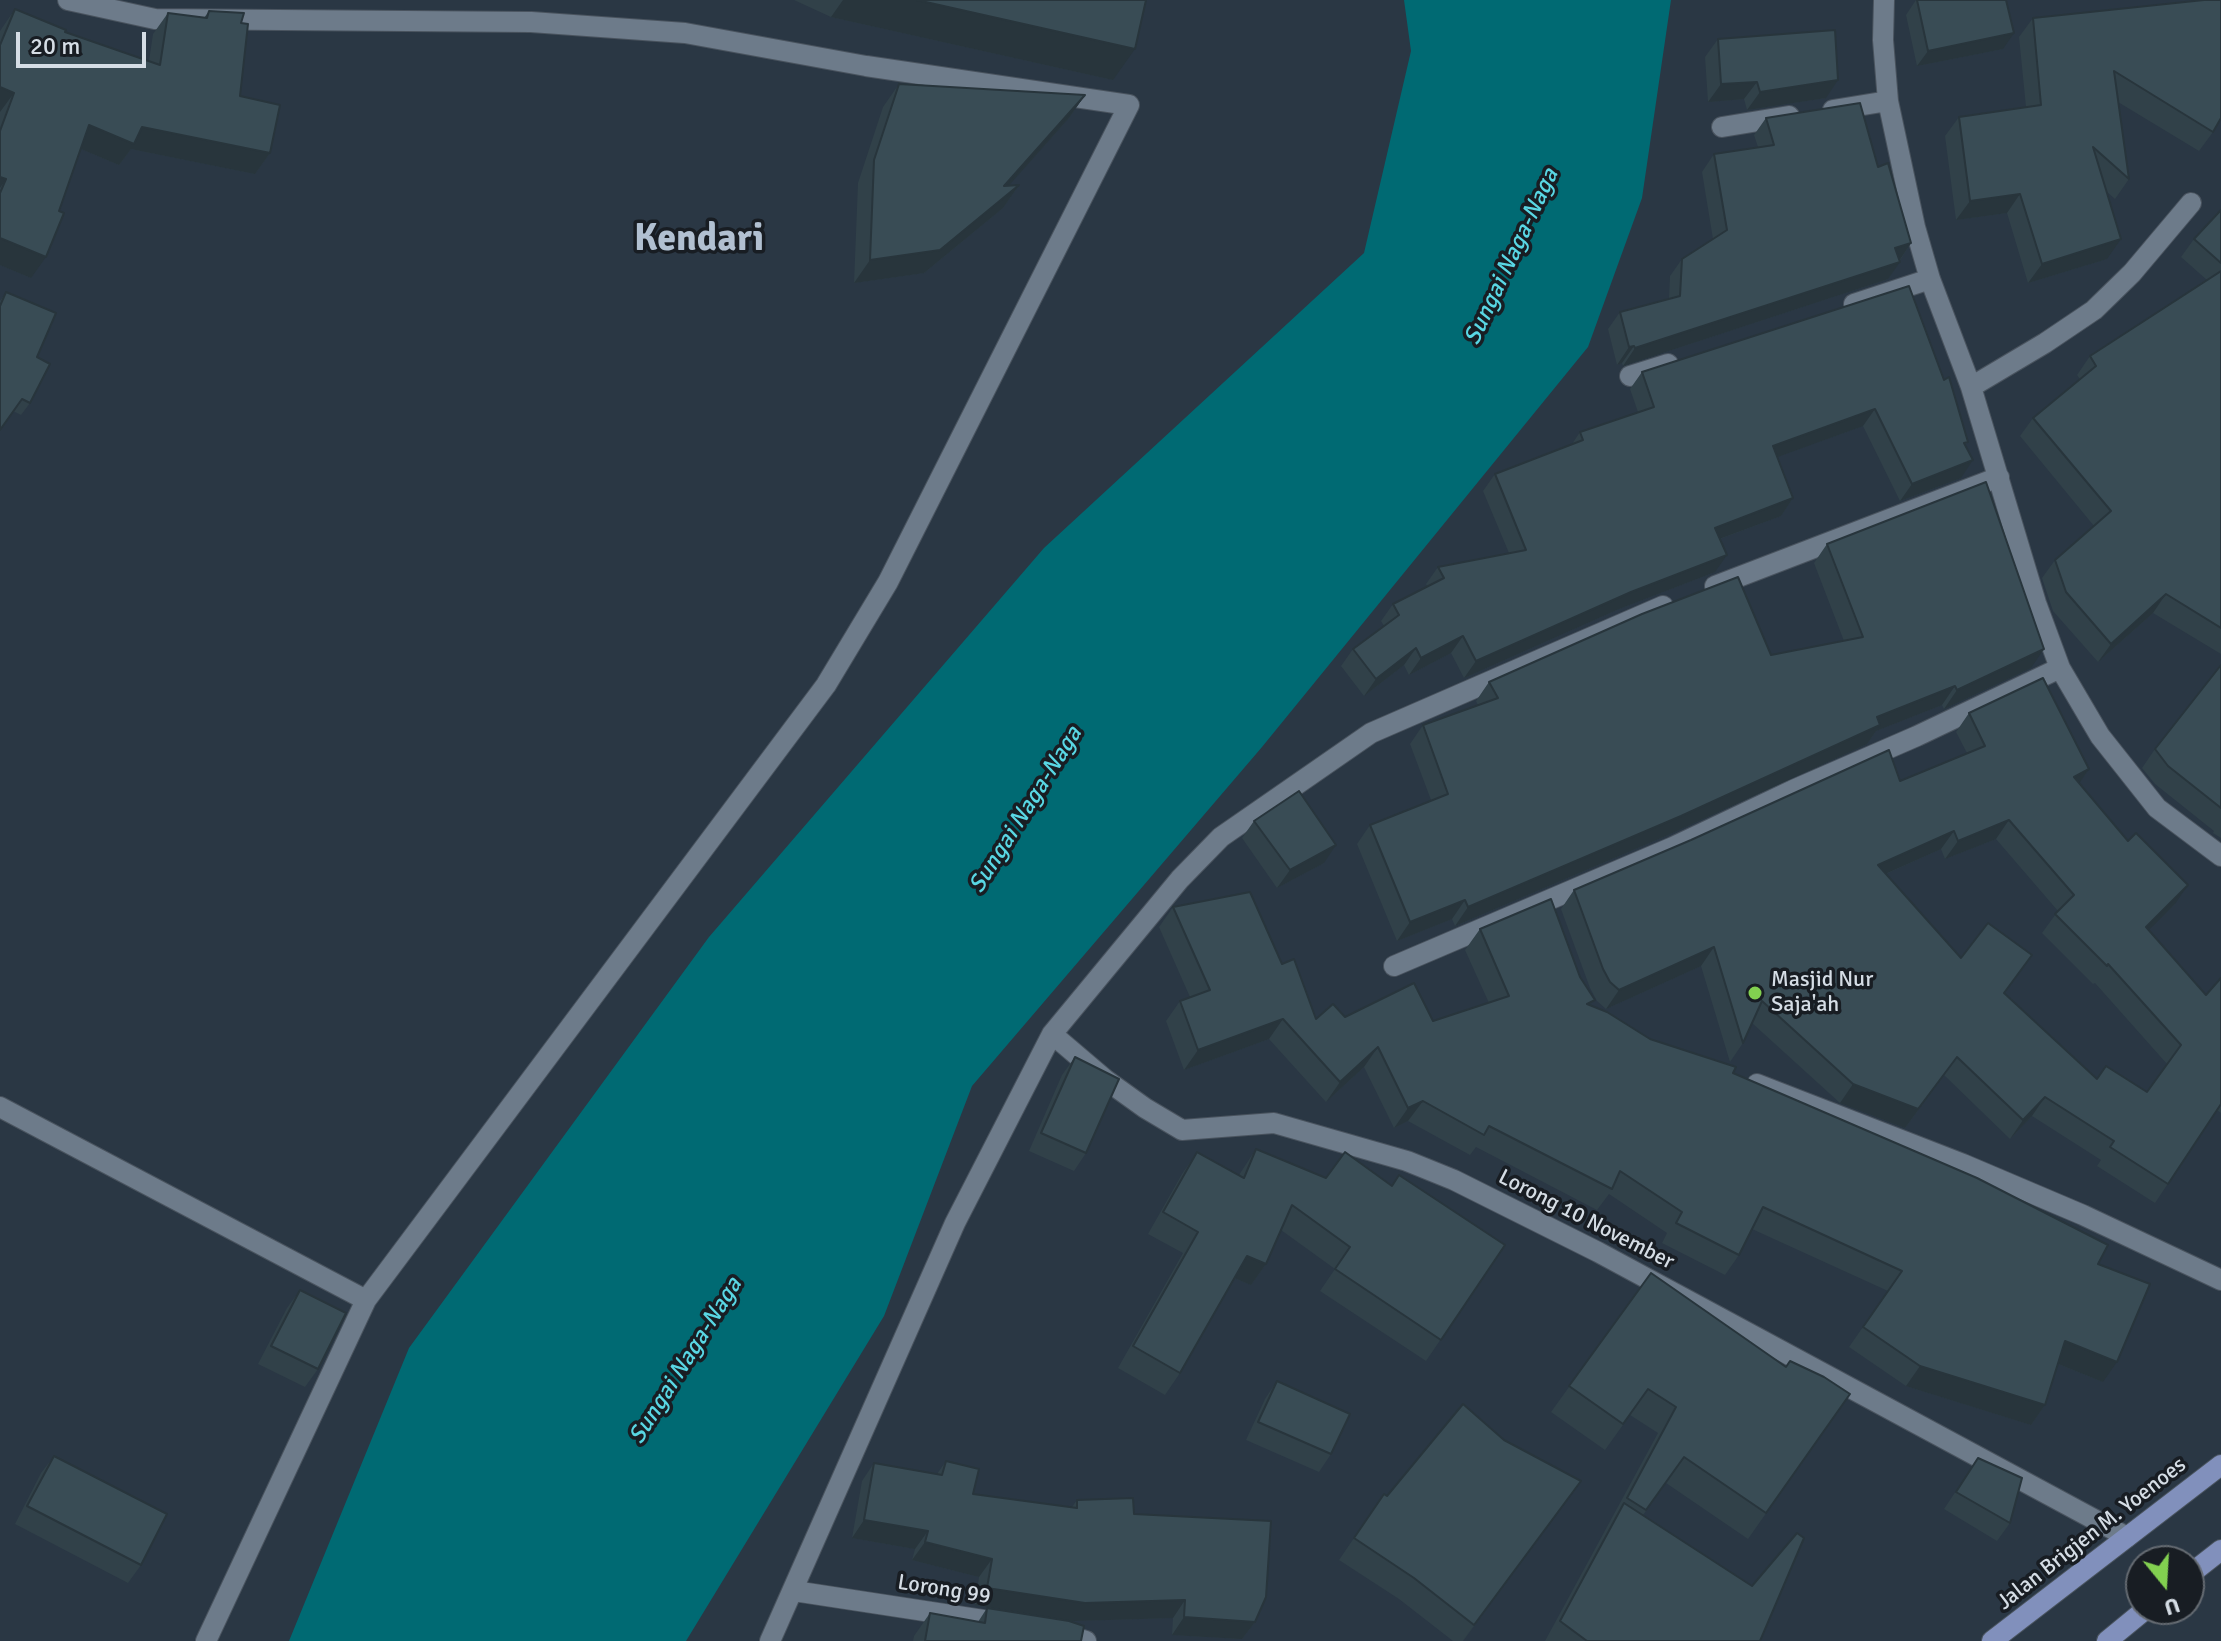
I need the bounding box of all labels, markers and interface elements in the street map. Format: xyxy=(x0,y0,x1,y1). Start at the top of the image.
scale bar xyxy=(20,16,150,66)
text: 20 m xyxy=(30,31,80,61)
water label: Sungai Naga-Naga xyxy=(1459,164,1565,350)
district label: Kendari xyxy=(634,217,764,263)
water label: Sungai Naga-Naga xyxy=(963,721,1089,899)
place label: Masjid Nur Saja'ah xyxy=(1771,967,1873,1018)
marker: Masjid Nur Saja'ah xyxy=(1746,984,1764,1002)
street label: Lorong 10 November xyxy=(1494,1164,1678,1276)
water label: Sungai Naga-Naga xyxy=(623,1272,749,1450)
street label: Jalan Brigjen M. Yoenoes xyxy=(1992,1452,2192,1616)
north arrow xyxy=(2125,1545,2205,1625)
street label: Lorong 99 xyxy=(896,1570,992,1610)
text: U xyxy=(2161,1591,2183,1622)

